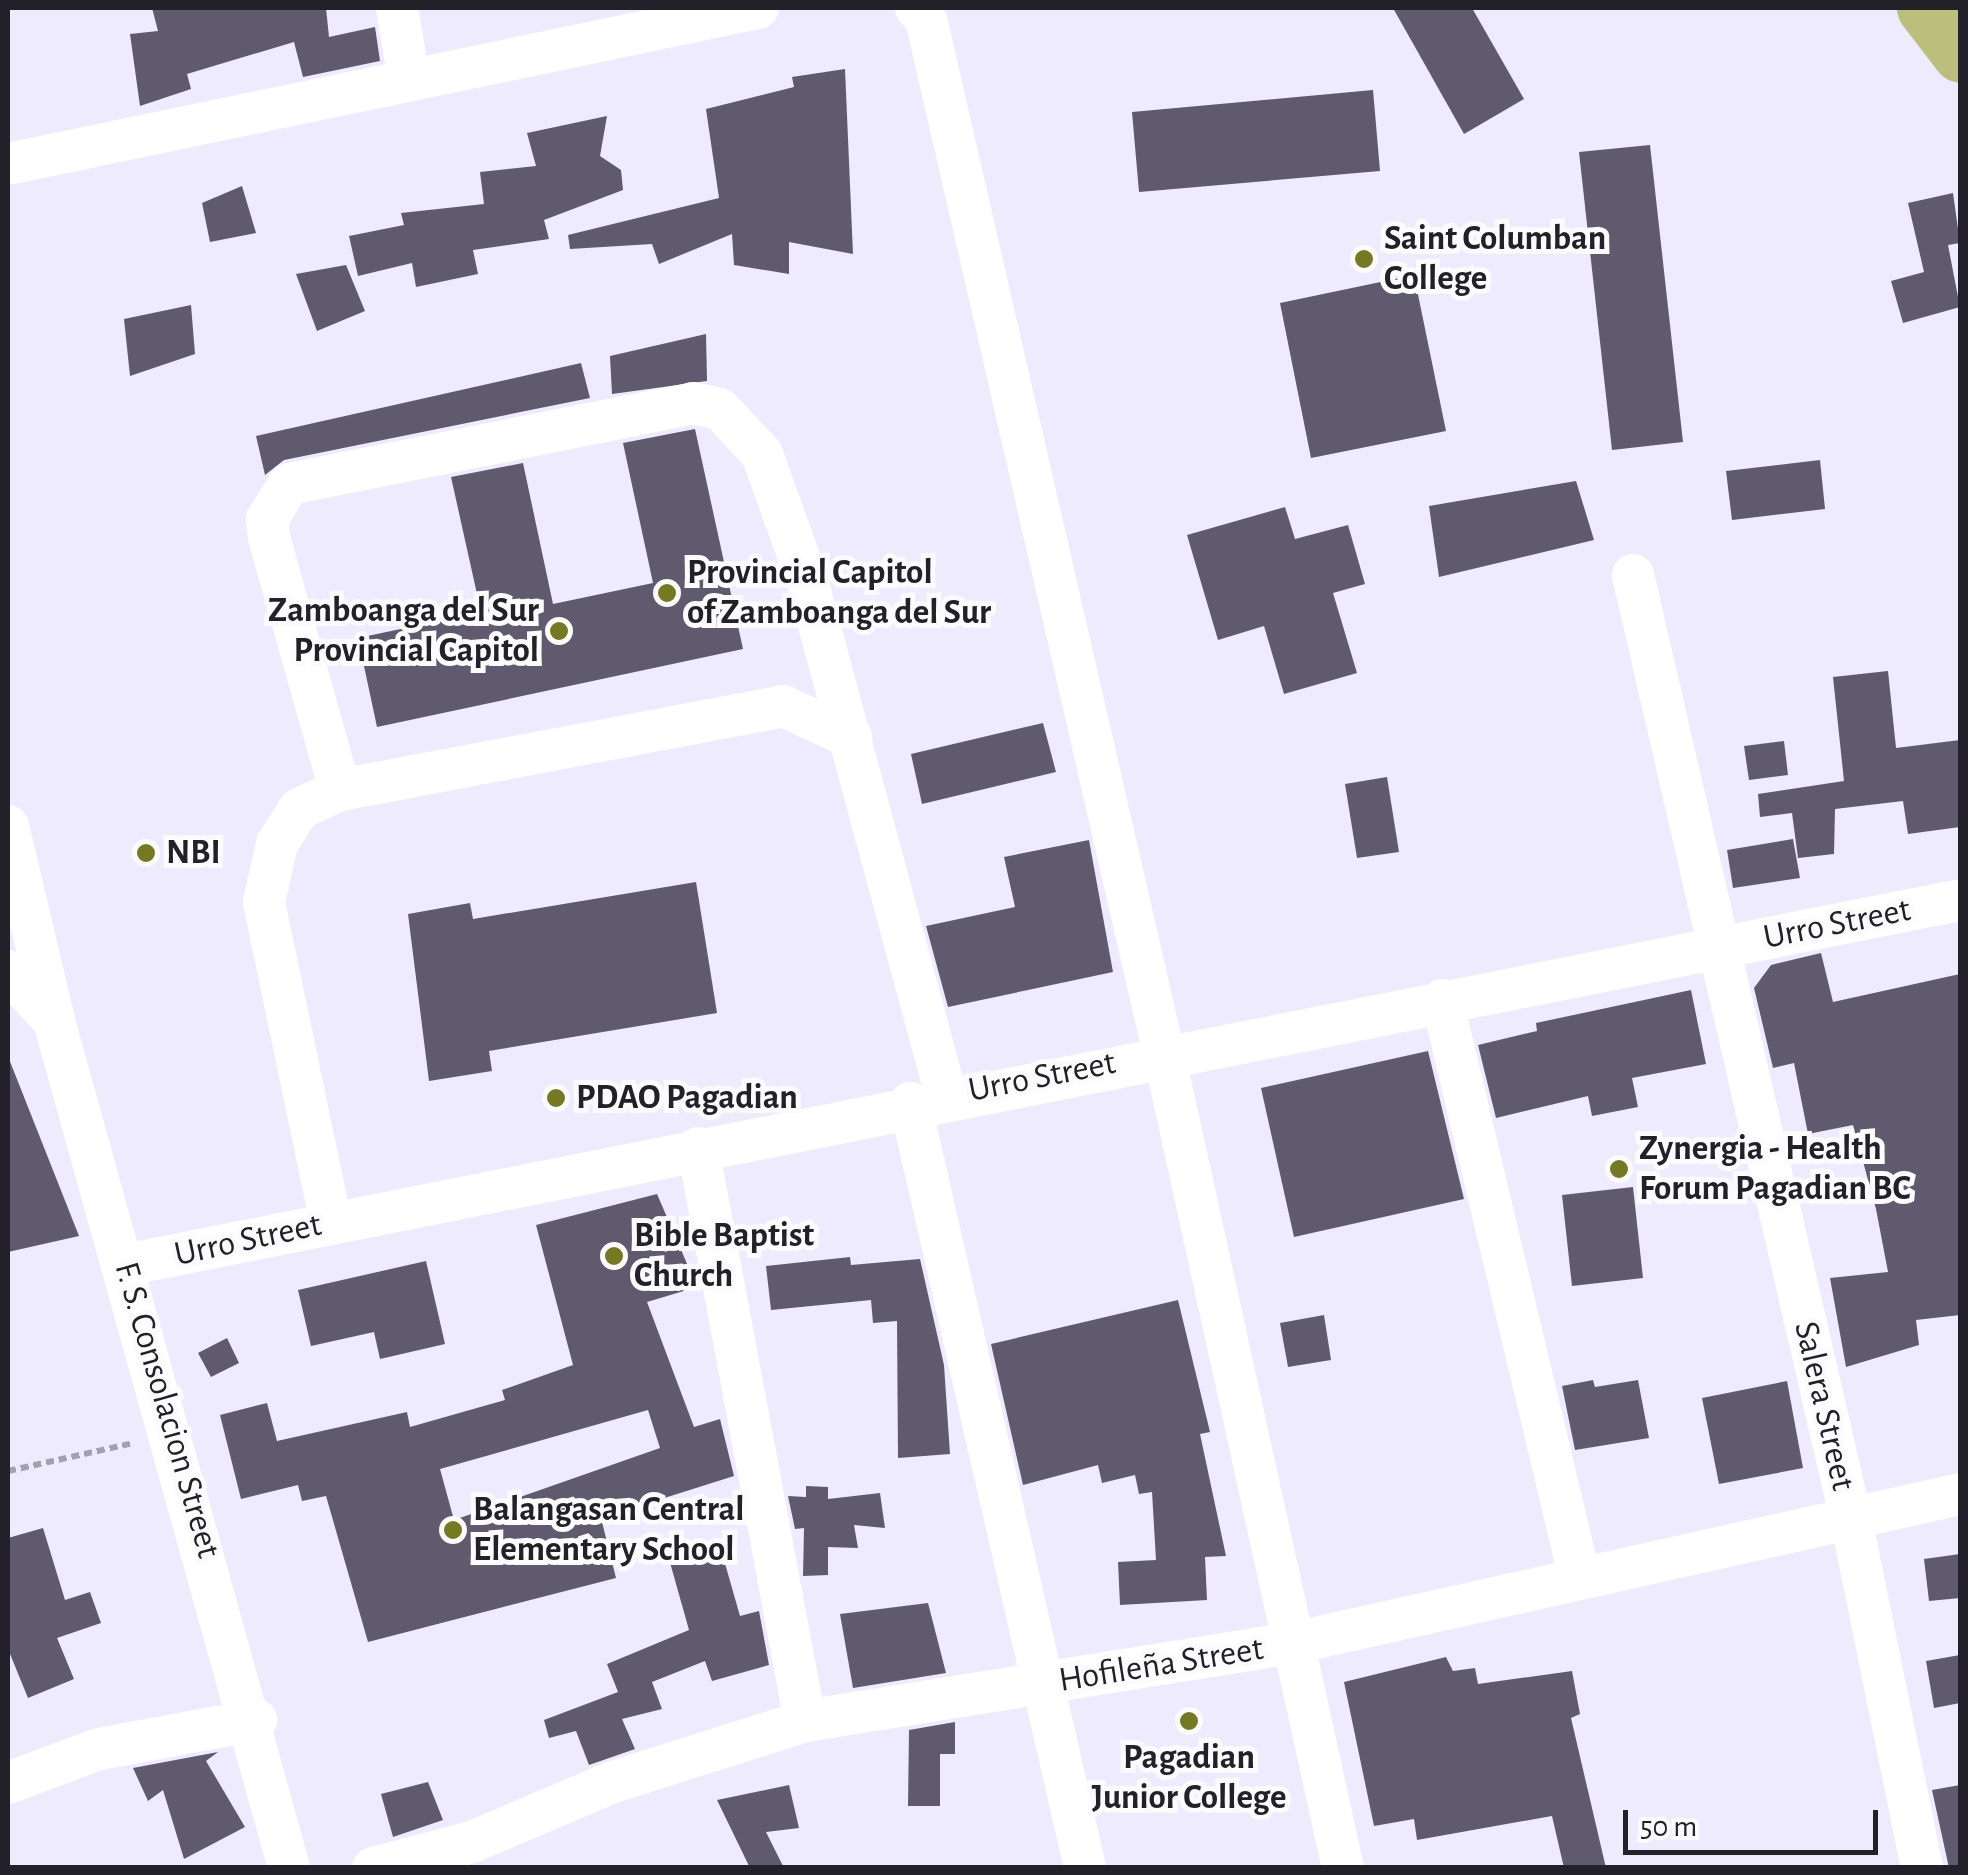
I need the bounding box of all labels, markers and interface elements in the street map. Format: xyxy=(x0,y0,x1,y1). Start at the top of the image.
place label: Saint Columban College xyxy=(1384,218,1606,300)
marker: Saint Columban College xyxy=(1353,248,1375,270)
place label: Provincial Capitol of Zamboanga del Sur xyxy=(687,552,991,634)
marker: Provincial Capitol of Zamboanga del Sur xyxy=(656,582,678,604)
place label: Zamboanga del Sur Provincial Capitol xyxy=(268,590,539,672)
marker: Zamboanga del Sur Provincial Capitol xyxy=(548,620,570,642)
place label: NBI xyxy=(166,832,221,874)
marker: NBI xyxy=(135,842,157,864)
street label: Urro Street xyxy=(1760,889,1914,959)
street label: Urro Street xyxy=(965,1042,1119,1112)
place label: PDAO Pagadian xyxy=(576,1077,798,1119)
marker: PDAO Pagadian xyxy=(545,1087,567,1109)
place label: Zynergia - Health Forum Pagadian BC xyxy=(1639,1128,1911,1210)
marker: Zynergia - Health Forum Pagadian BC xyxy=(1608,1158,1630,1180)
street label: Urro Street xyxy=(171,1204,325,1276)
place label: Bible Baptist Church xyxy=(634,1215,814,1297)
marker: Bible Baptist Church xyxy=(603,1245,625,1267)
street label: F. S. Consolacion Street xyxy=(105,1257,229,1563)
street label: Salera Street xyxy=(1784,1317,1864,1495)
place label: Balangasan Central Elementary School xyxy=(473,1489,744,1571)
marker: Balangasan Central Elementary School xyxy=(442,1519,464,1541)
street label: Hofileña Street xyxy=(1056,1628,1266,1702)
marker: Pagadian Junior College xyxy=(1178,1710,1200,1732)
place label: Pagadian Junior College xyxy=(1092,1737,1286,1819)
scale bar xyxy=(1628,1790,1883,1852)
text: 50 m xyxy=(1640,1812,1697,1842)

